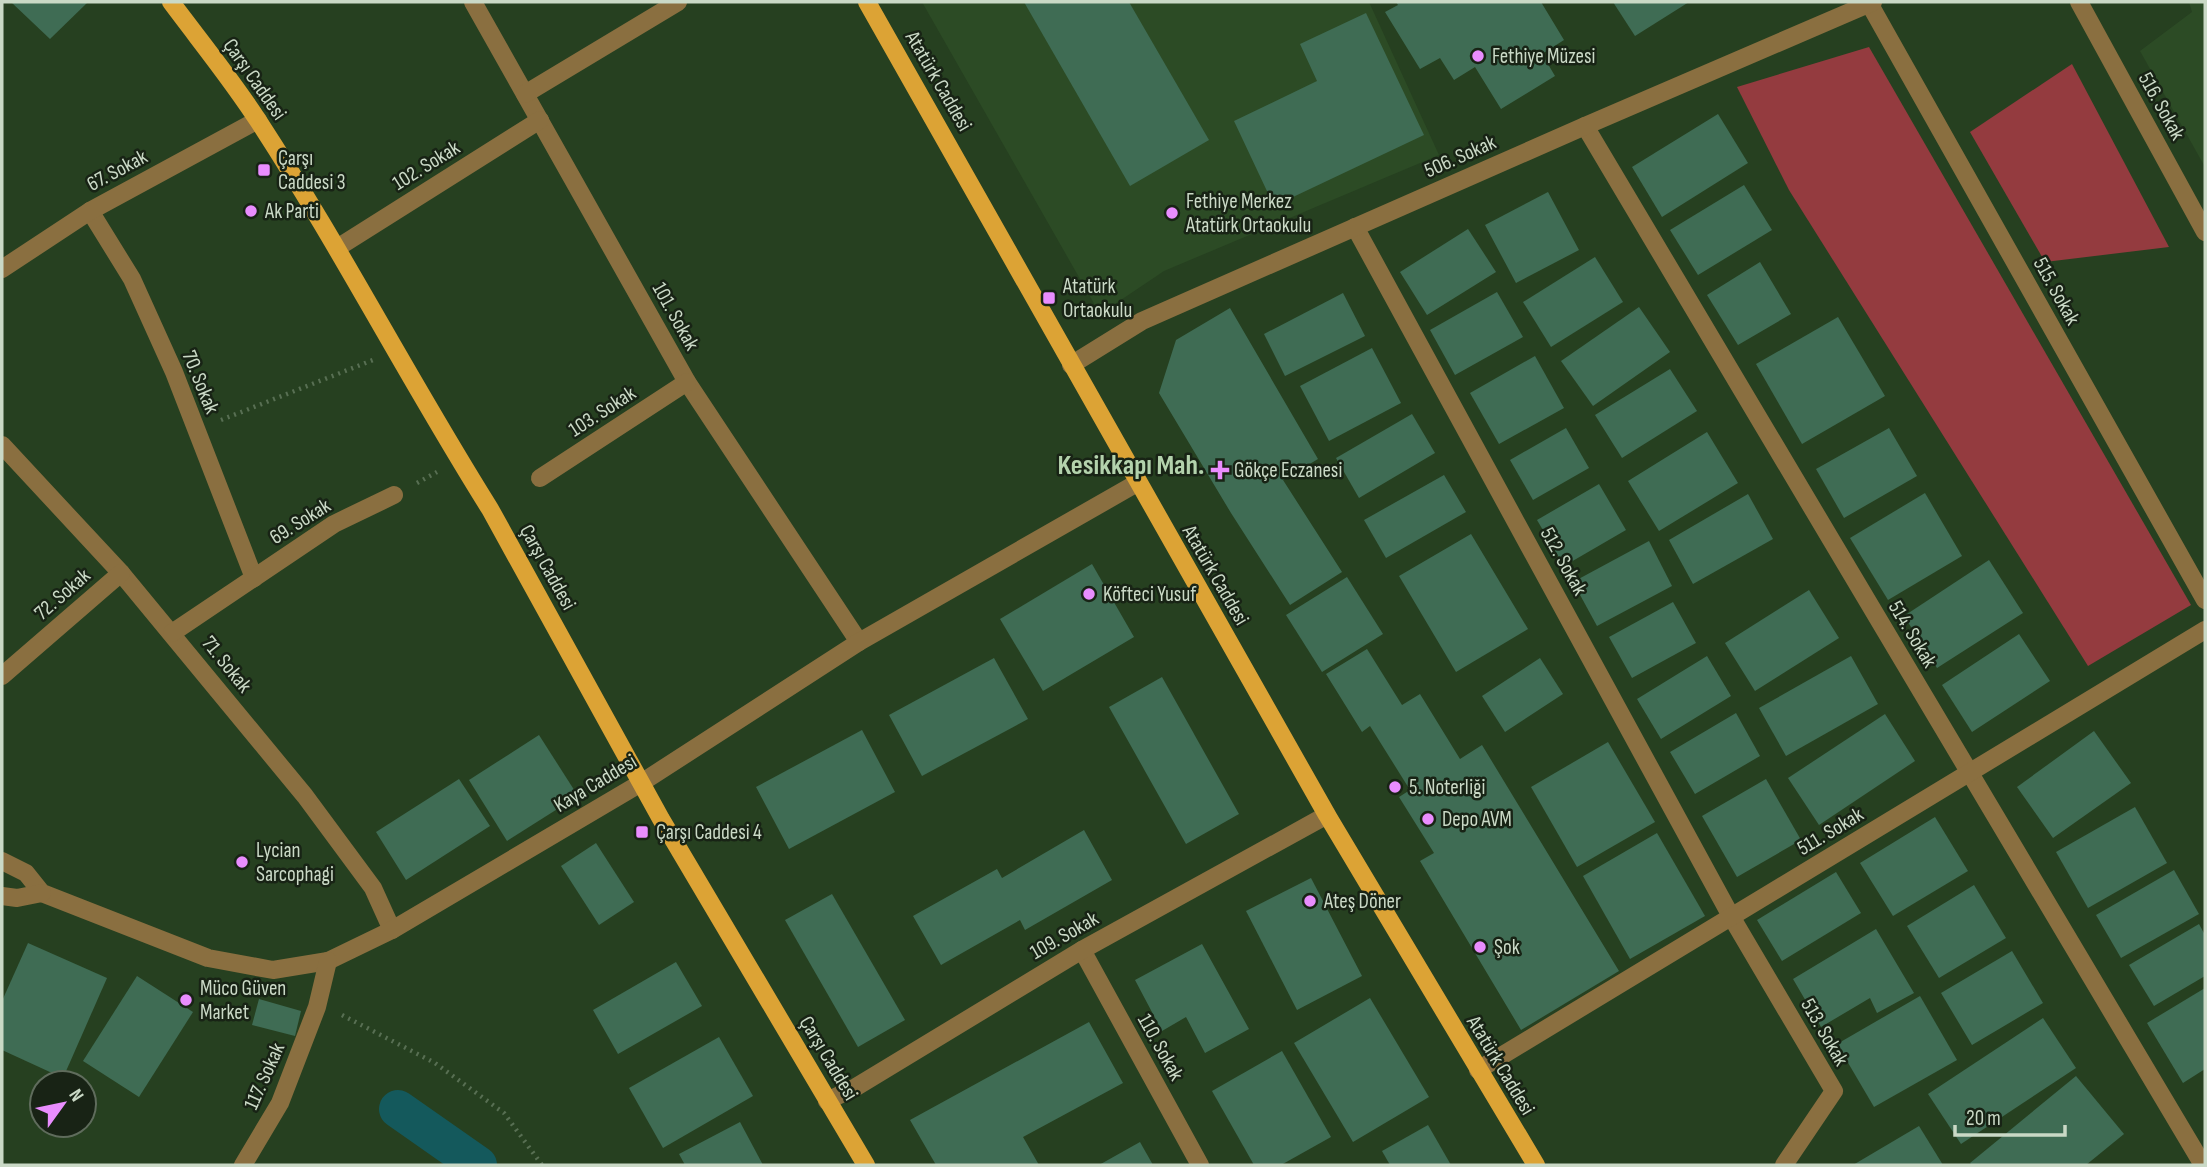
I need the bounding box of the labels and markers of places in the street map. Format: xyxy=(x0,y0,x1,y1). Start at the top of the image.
place label: Fethiye Müzesi xyxy=(1492,44,1595,69)
marker: Fethiye Müzesi xyxy=(1470,48,1486,64)
place label: Çarşı Caddesi 3 xyxy=(278,146,345,195)
marker: Çarşı Caddesi 3 xyxy=(256,162,272,178)
place label: Fethiye Merkez Atatürk Ortaokulu xyxy=(1185,189,1311,238)
place label: Ak Parti xyxy=(264,199,319,224)
marker: Ak Parti xyxy=(243,203,259,219)
marker: Fethiye Merkez Atatürk Ortaokulu xyxy=(1164,205,1180,221)
place label: Atatürk Ortaokulu xyxy=(1062,274,1132,323)
marker: Atatürk Ortaokulu xyxy=(1041,290,1057,306)
place label: Gökçe Eczanesi xyxy=(1234,458,1342,483)
marker: Gökçe Eczanesi xyxy=(1212,462,1228,478)
place label: Köfteci Yusuf xyxy=(1103,582,1197,607)
marker: Köfteci Yusuf xyxy=(1081,586,1097,602)
place label: 5. Noterliği xyxy=(1409,775,1485,800)
marker: 5. Noterliği xyxy=(1387,779,1403,795)
place label: Depo AVM xyxy=(1442,807,1512,832)
marker: Depo AVM xyxy=(1420,811,1436,827)
place label: Çarşı Caddesi 4 xyxy=(656,820,762,845)
marker: Çarşı Caddesi 4 xyxy=(634,824,650,840)
place label: Lycian Sarcophagi xyxy=(256,838,334,887)
marker: Lycian Sarcophagi xyxy=(234,854,250,870)
place label: Ateş Döner xyxy=(1323,889,1401,914)
marker: Ateş Döner xyxy=(1302,893,1318,909)
place label: Şok xyxy=(1494,935,1520,960)
marker: Şok xyxy=(1472,939,1488,955)
place label: Müco Güven Market xyxy=(200,976,286,1025)
marker: Müco Güven Market xyxy=(178,992,194,1008)

